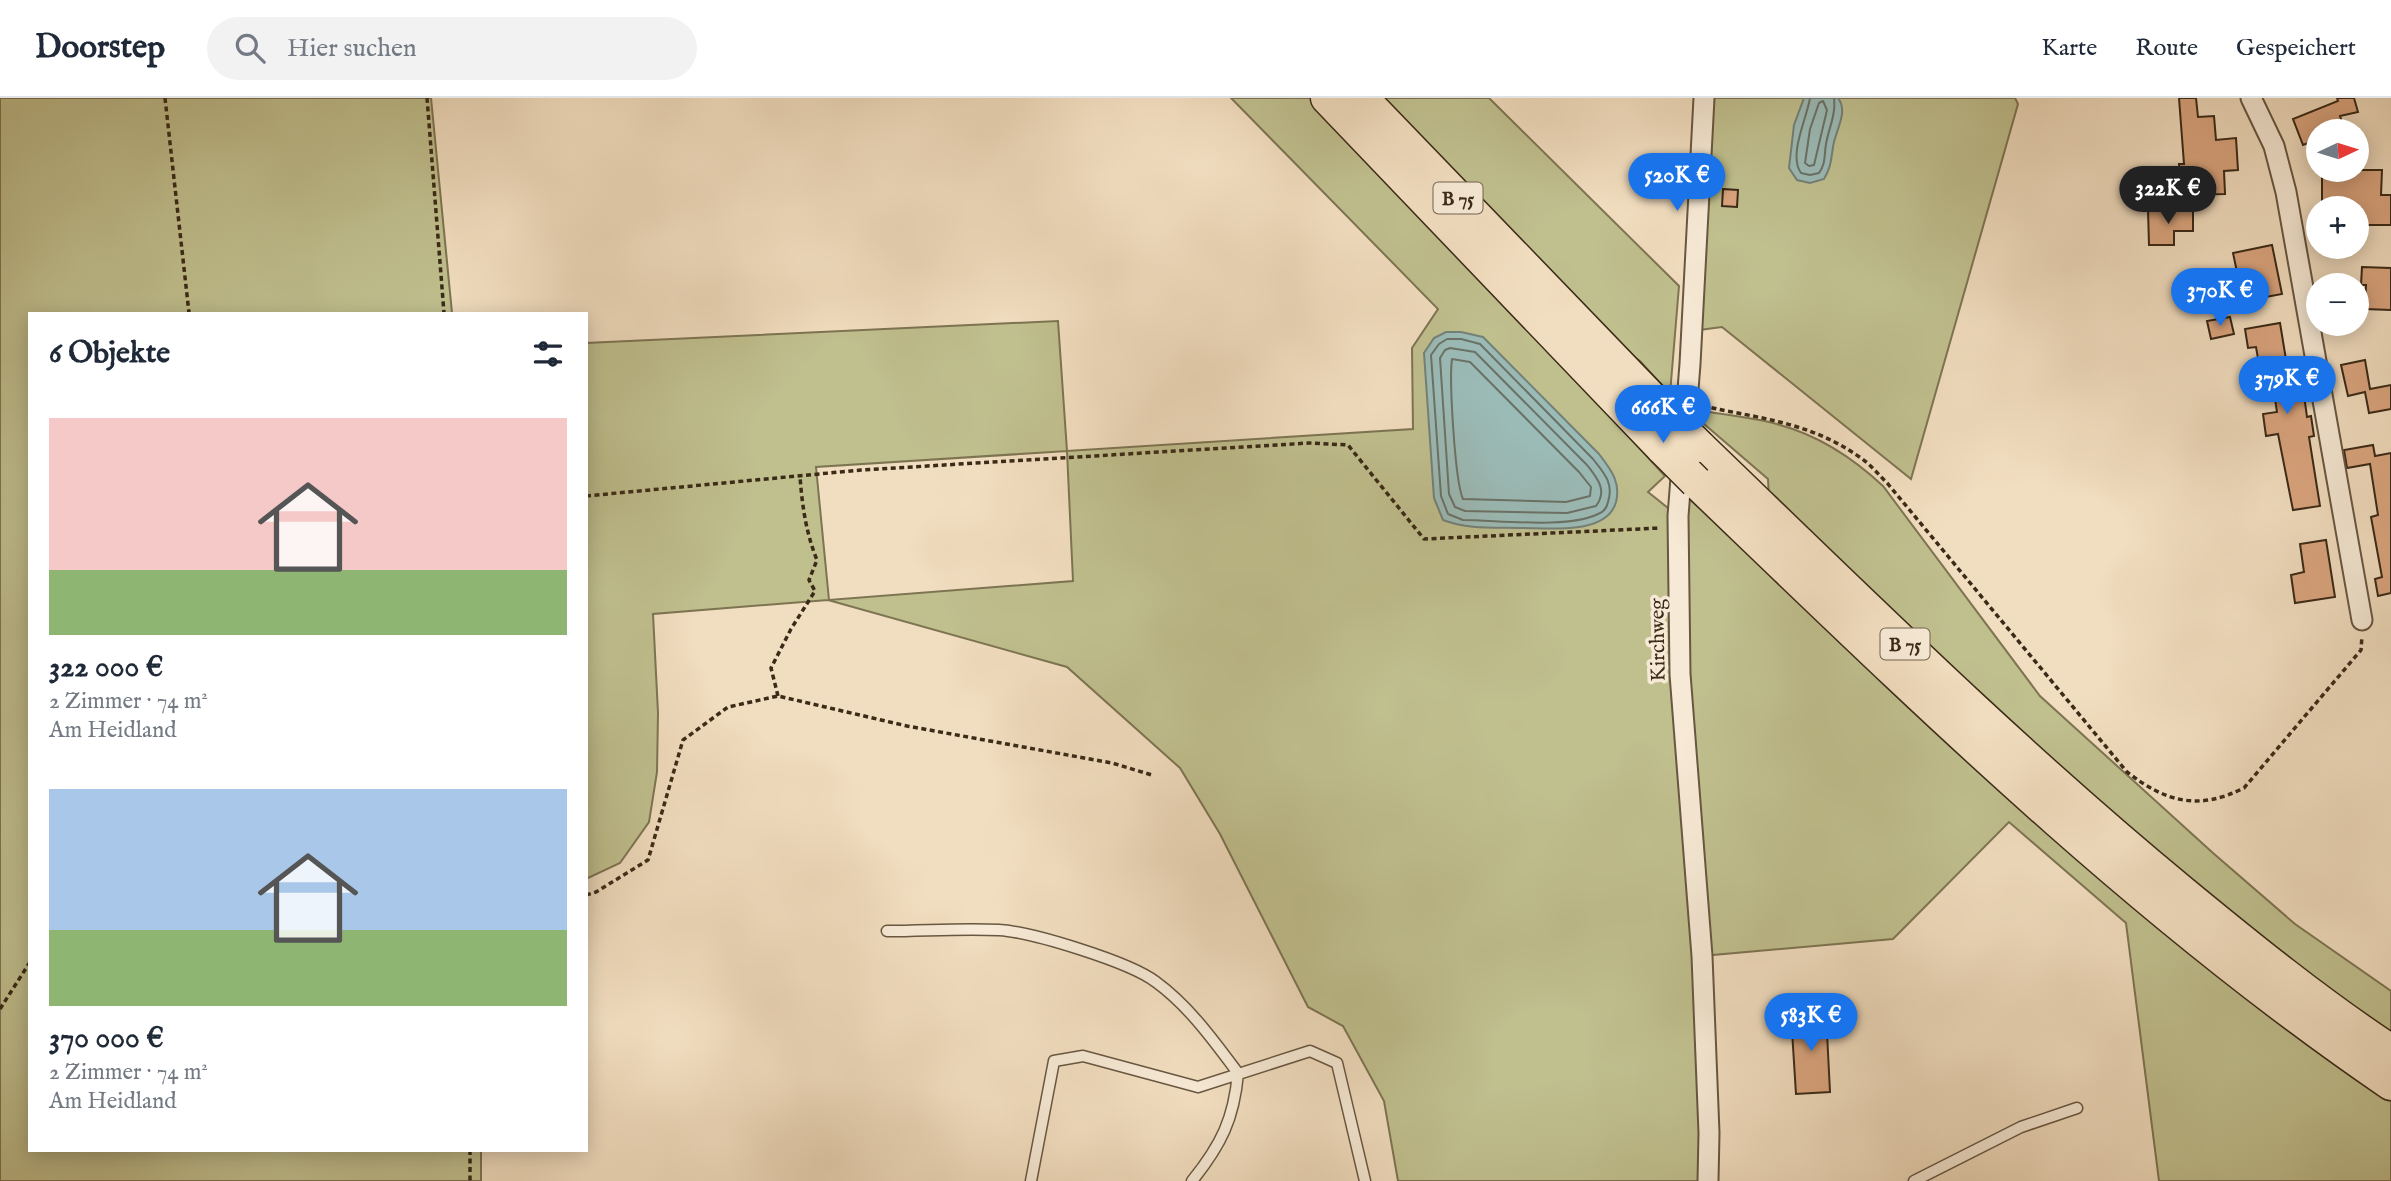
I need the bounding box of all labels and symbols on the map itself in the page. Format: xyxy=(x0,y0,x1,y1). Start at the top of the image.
north arrow xyxy=(2306,119,2370,182)
pin: 520K € xyxy=(1620,153,1734,213)
pin: 322K € xyxy=(2111,166,2225,226)
road number: B 75 xyxy=(1434,183,1482,214)
pin: 370K € xyxy=(2163,268,2277,328)
pin: 379K € xyxy=(2230,356,2344,416)
pin: 666K € xyxy=(1606,386,1720,445)
street label: Kirchweg xyxy=(1644,598,1673,682)
road number: B 75 xyxy=(1881,628,1930,660)
pin: 583K € xyxy=(1754,993,1868,1053)

